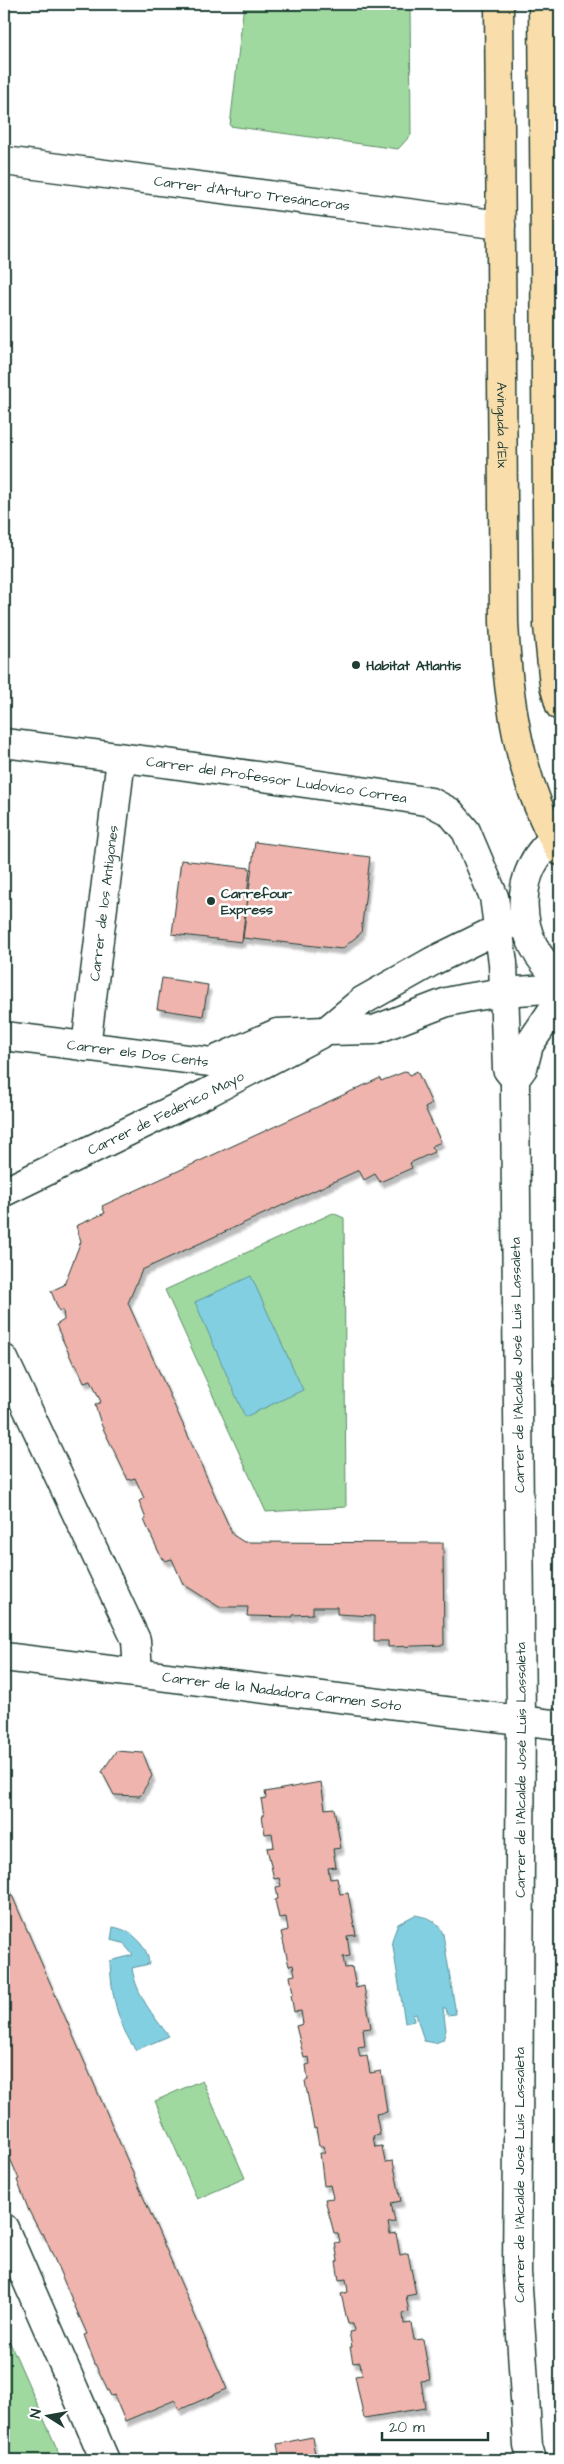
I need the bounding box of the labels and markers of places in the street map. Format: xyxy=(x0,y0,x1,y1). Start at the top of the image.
place label: Habitat Atlantis xyxy=(366,656,461,676)
marker: Habitat Atlantis xyxy=(350,659,362,671)
place label: Carrefour Express xyxy=(221,884,292,920)
marker: Carrefour Express xyxy=(205,895,217,907)

